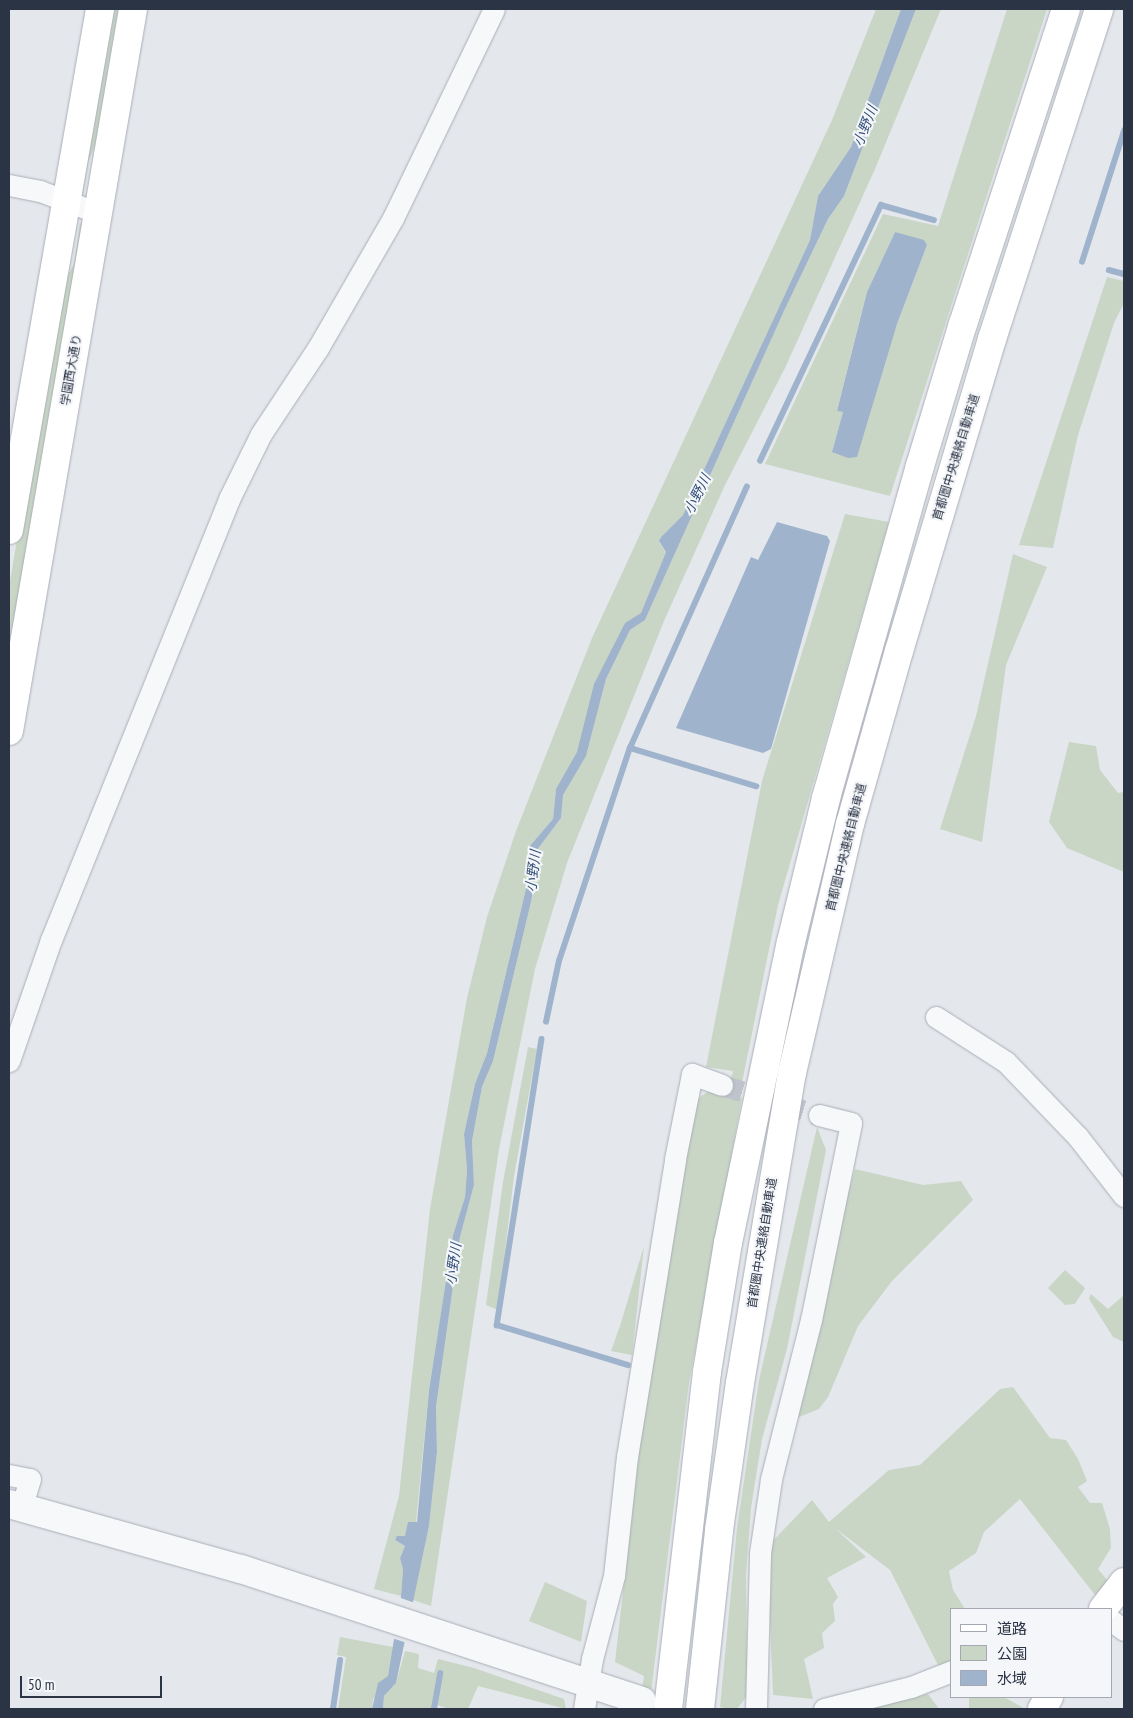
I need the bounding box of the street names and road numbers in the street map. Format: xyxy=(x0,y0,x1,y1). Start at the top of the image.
street label: 学園西大通り xyxy=(58,333,84,407)
street label: 首都圏中央連絡自動車道 xyxy=(930,392,982,522)
street label: 首都圏中央連絡自動車道 xyxy=(823,781,869,913)
street label: 首都圏中央連絡自動車道 xyxy=(745,1177,779,1309)

